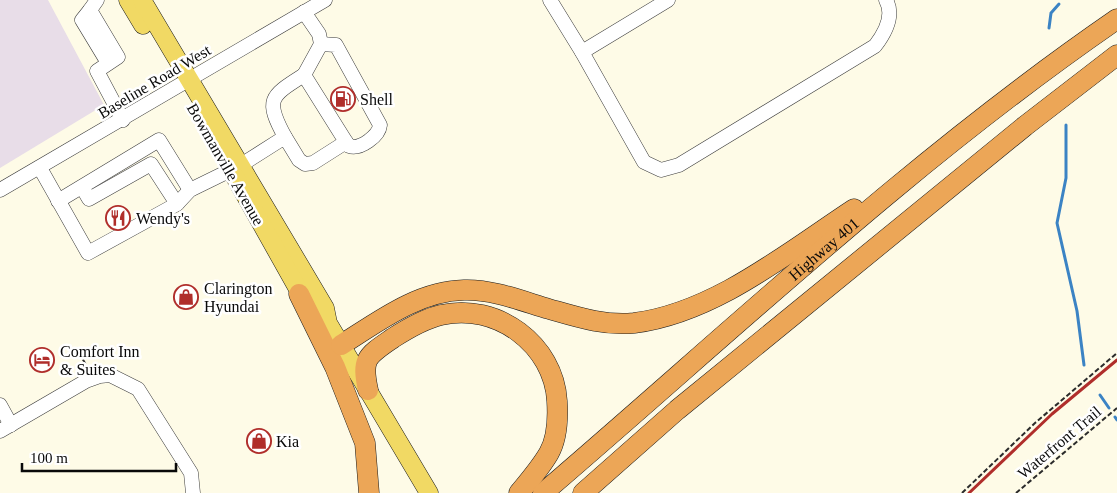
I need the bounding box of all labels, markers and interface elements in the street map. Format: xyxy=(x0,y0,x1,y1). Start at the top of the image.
street label: Baseline Road West xyxy=(95,41,214,122)
fuel station icon: Shell xyxy=(330,86,356,112)
place label: Shell xyxy=(360,91,393,108)
street label: Bowmanville Avenue xyxy=(184,100,267,228)
restaurant icon: Wendy's xyxy=(105,205,131,231)
place label: Wendy's xyxy=(136,210,190,228)
street label: Highway 401 xyxy=(785,214,862,284)
place label: Clarington Hyundai xyxy=(204,280,272,316)
shop icon: Clarington Hyundai xyxy=(173,284,199,310)
place label: Comfort Inn & Suites xyxy=(60,343,140,378)
hotel icon: Comfort Inn & Suites xyxy=(29,347,55,373)
street label: Waterfront Trail xyxy=(1014,402,1105,482)
shop icon: Kia xyxy=(246,428,272,454)
place label: Kia xyxy=(276,433,299,450)
scale bar xyxy=(22,440,176,472)
text: 100 m xyxy=(30,450,68,466)

